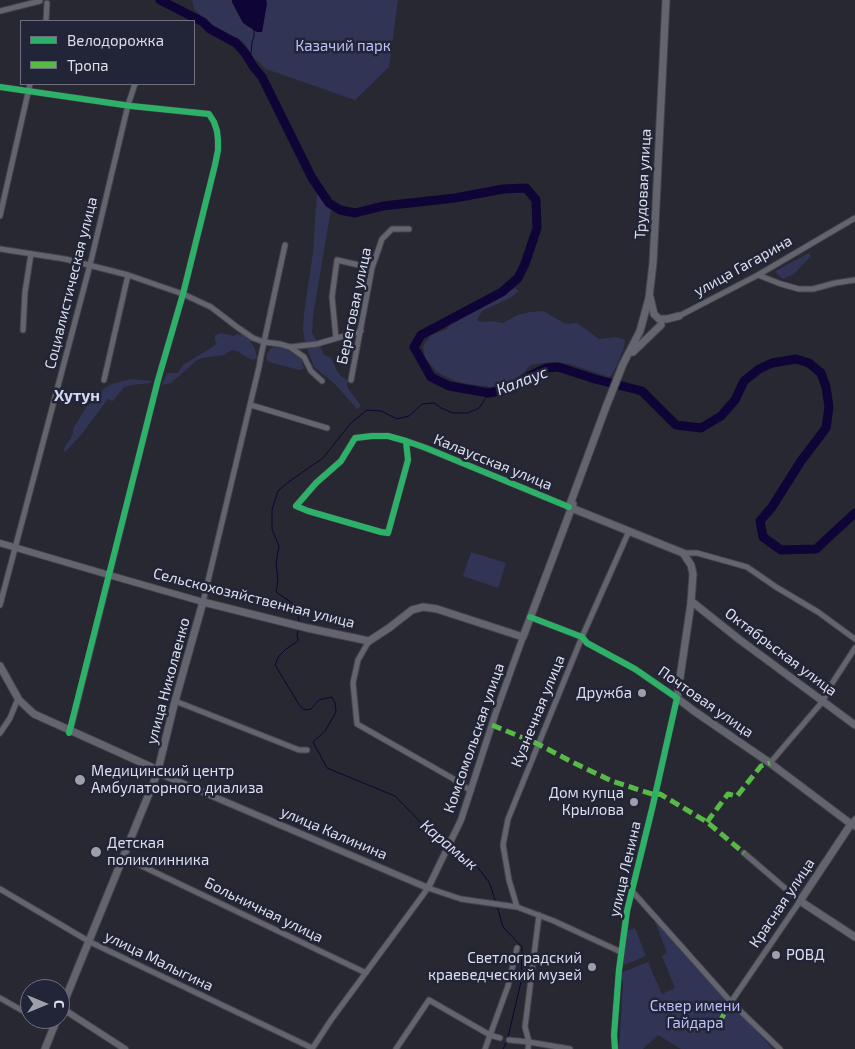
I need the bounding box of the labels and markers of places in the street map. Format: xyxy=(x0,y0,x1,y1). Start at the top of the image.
place label: Дружба xyxy=(576,684,632,702)
marker: Дружба xyxy=(636,687,648,699)
place label: Медицинский центр Амбулаторного диализа xyxy=(91,762,264,797)
marker: Медицинский центр Амбулаторного диализа xyxy=(73,773,87,787)
place label: Дом купца Крылова xyxy=(549,784,624,819)
marker: Дом купца Крылова xyxy=(628,796,640,808)
place label: Детская поликлинника xyxy=(107,834,209,869)
marker: Детская поликлинника xyxy=(89,845,103,859)
place label: РОВД xyxy=(786,946,825,964)
place label: Светлоградский краеведческий музей xyxy=(428,949,582,984)
marker: РОВД xyxy=(770,949,782,961)
marker: Светлоградский краеведческий музей xyxy=(586,961,598,973)

